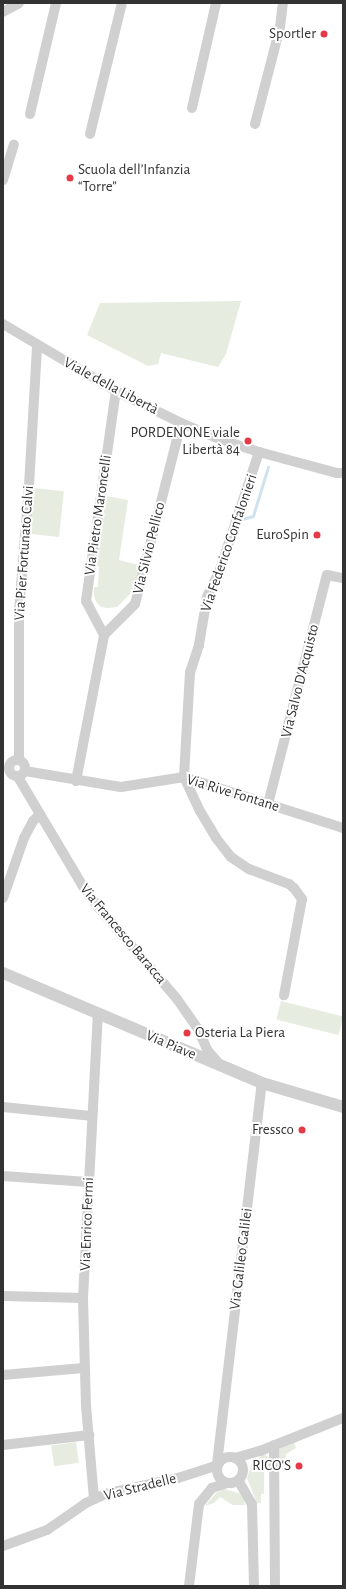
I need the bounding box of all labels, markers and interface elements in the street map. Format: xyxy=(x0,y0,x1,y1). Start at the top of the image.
place label: Sportler xyxy=(269,25,316,43)
marker: Sportler xyxy=(319,29,329,39)
place label: Scuola dell’Infanzia “Torre” xyxy=(78,160,190,195)
marker: Scuola dell’Infanzia “Torre” xyxy=(65,173,75,183)
street label: Viale della Libertà xyxy=(61,353,161,419)
place label: PORDENONE viale Libertà 84 xyxy=(130,423,240,458)
marker: PORDENONE viale Libertà 84 xyxy=(243,436,253,446)
street label: Via Pietro Maroncelli xyxy=(81,454,115,576)
street label: Via Federico Confalonieri xyxy=(197,472,261,614)
street label: Via Pier Fortunato Calvi xyxy=(10,485,38,621)
street label: Via Silvio Pellico xyxy=(129,500,169,596)
place label: EuroSpin xyxy=(256,526,309,544)
marker: EuroSpin xyxy=(312,530,322,540)
street label: Via Salvo D'Acquisto xyxy=(277,622,323,740)
street label: Via Rive Fontane xyxy=(184,770,282,816)
street label: Via Francesco Baracca xyxy=(76,880,170,988)
place label: Osteria La Piera xyxy=(195,1024,285,1042)
street label: Via Piave xyxy=(143,1026,199,1064)
marker: Osteria La Piera xyxy=(182,1028,192,1038)
place label: Fressco xyxy=(252,1121,294,1139)
marker: Fressco xyxy=(297,1125,307,1135)
street label: Via Enrico Fermi xyxy=(76,1177,98,1271)
street label: Via Galileo Galilei xyxy=(226,1207,256,1311)
place label: RICO'S xyxy=(252,1457,291,1475)
marker: RICO'S xyxy=(294,1461,304,1471)
street label: Via Stradelle xyxy=(102,1469,178,1505)

